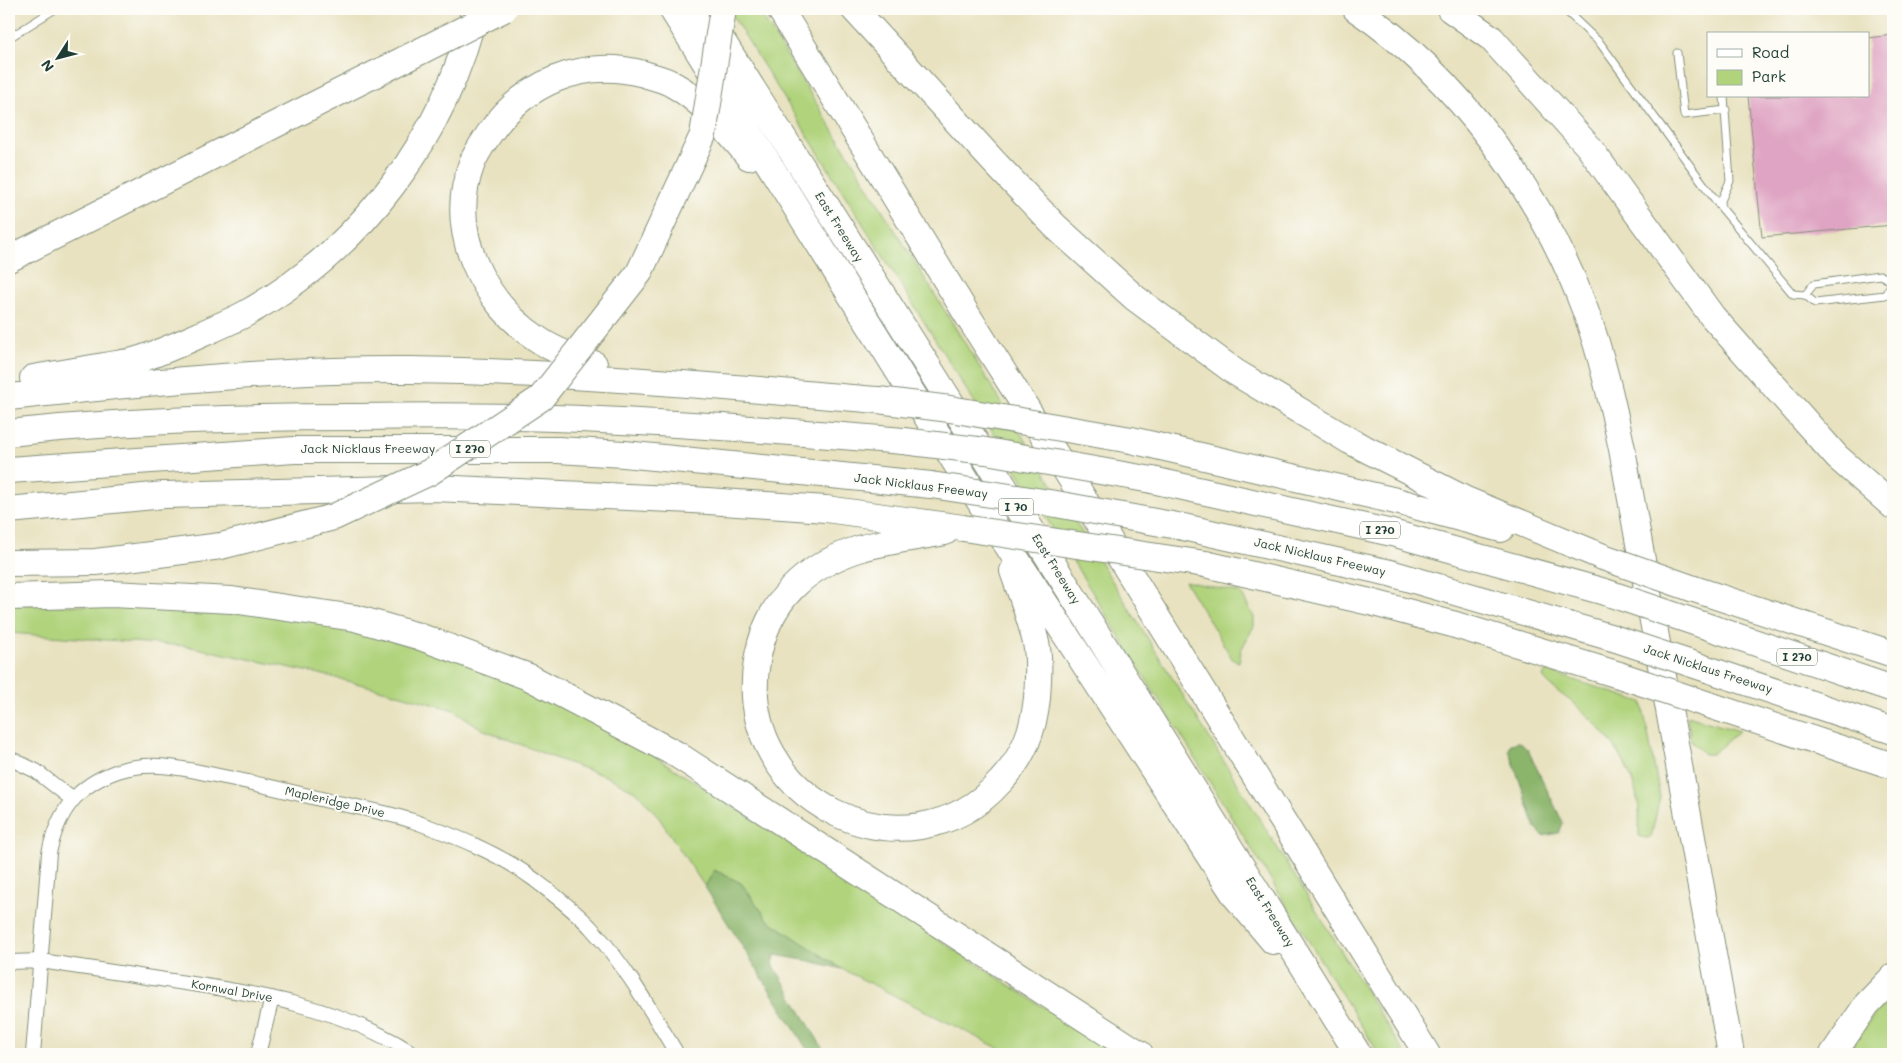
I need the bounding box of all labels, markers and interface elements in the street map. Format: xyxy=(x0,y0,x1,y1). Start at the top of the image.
north arrow xyxy=(32,32,82,82)
legend xyxy=(1707,32,1870,98)
text: Road xyxy=(1752,42,1789,62)
text: N xyxy=(36,56,58,76)
text: Park xyxy=(1752,66,1786,86)
street label: East Freeway xyxy=(812,188,868,265)
street label: Jack Nicklaus Freeway xyxy=(301,440,435,456)
road number: I 270 xyxy=(450,440,490,458)
street label: Jack Nicklaus Freeway xyxy=(853,469,989,501)
road number: I 70 xyxy=(998,498,1034,516)
road number: I 270 xyxy=(1360,522,1400,538)
street label: East Freeway xyxy=(1029,530,1085,607)
street label: Jack Nicklaus Freeway xyxy=(1253,533,1388,579)
street label: Jack Nicklaus Freeway xyxy=(1642,640,1775,696)
road number: I 270 xyxy=(1777,649,1817,666)
street label: Mapleridge Drive xyxy=(284,782,387,820)
street label: East Freeway xyxy=(1243,873,1299,950)
street label: Kornwal Drive xyxy=(190,975,274,1005)

